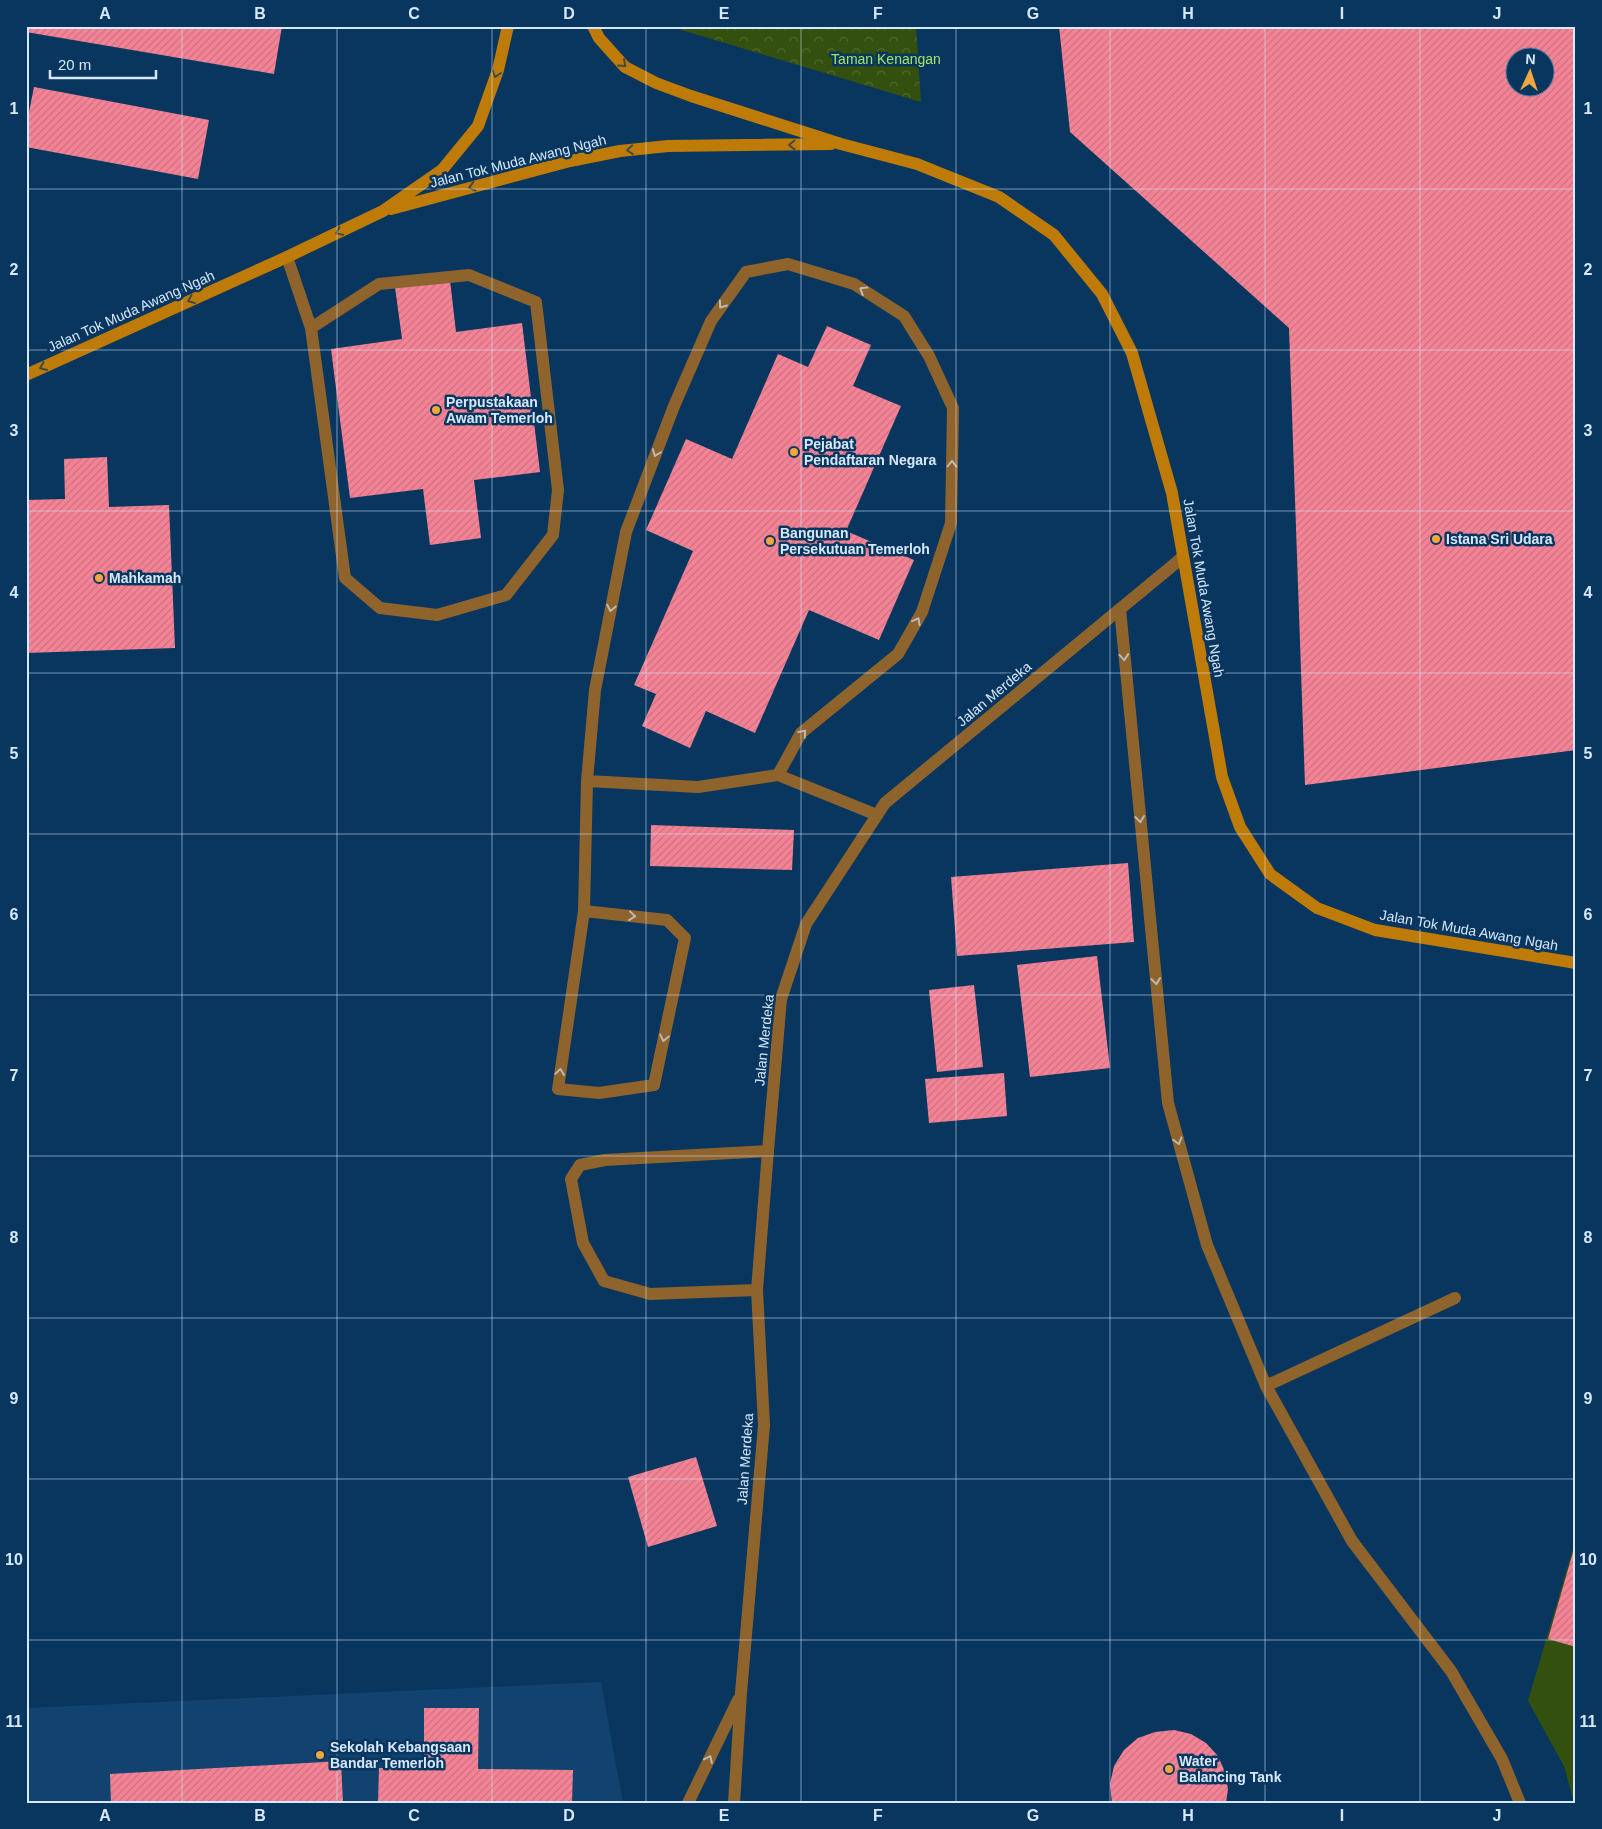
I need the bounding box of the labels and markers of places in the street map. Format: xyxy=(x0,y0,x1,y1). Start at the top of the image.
place label: Perpustakaan Awam Temerloh xyxy=(446,394,553,426)
marker: Perpustakaan Awam Temerloh xyxy=(430,404,442,416)
place label: Pejabat Pendaftaran Negara xyxy=(804,436,936,468)
marker: Pejabat Pendaftaran Negara xyxy=(788,446,800,458)
place label: Bangunan Persekutuan Temerloh xyxy=(780,525,930,557)
place label: Istana Sri Udara xyxy=(1446,531,1553,547)
marker: Istana Sri Udara xyxy=(1430,533,1442,545)
marker: Bangunan Persekutuan Temerloh xyxy=(764,535,776,547)
place label: Mahkamah xyxy=(109,570,181,586)
marker: Mahkamah xyxy=(93,572,105,584)
place label: Sekolah Kebangsaan Bandar Temerloh xyxy=(330,1739,471,1771)
marker: Sekolah Kebangsaan Bandar Temerloh xyxy=(314,1749,326,1761)
place label: Water Balancing Tank xyxy=(1179,1753,1282,1785)
marker: Water Balancing Tank xyxy=(1163,1763,1175,1775)

